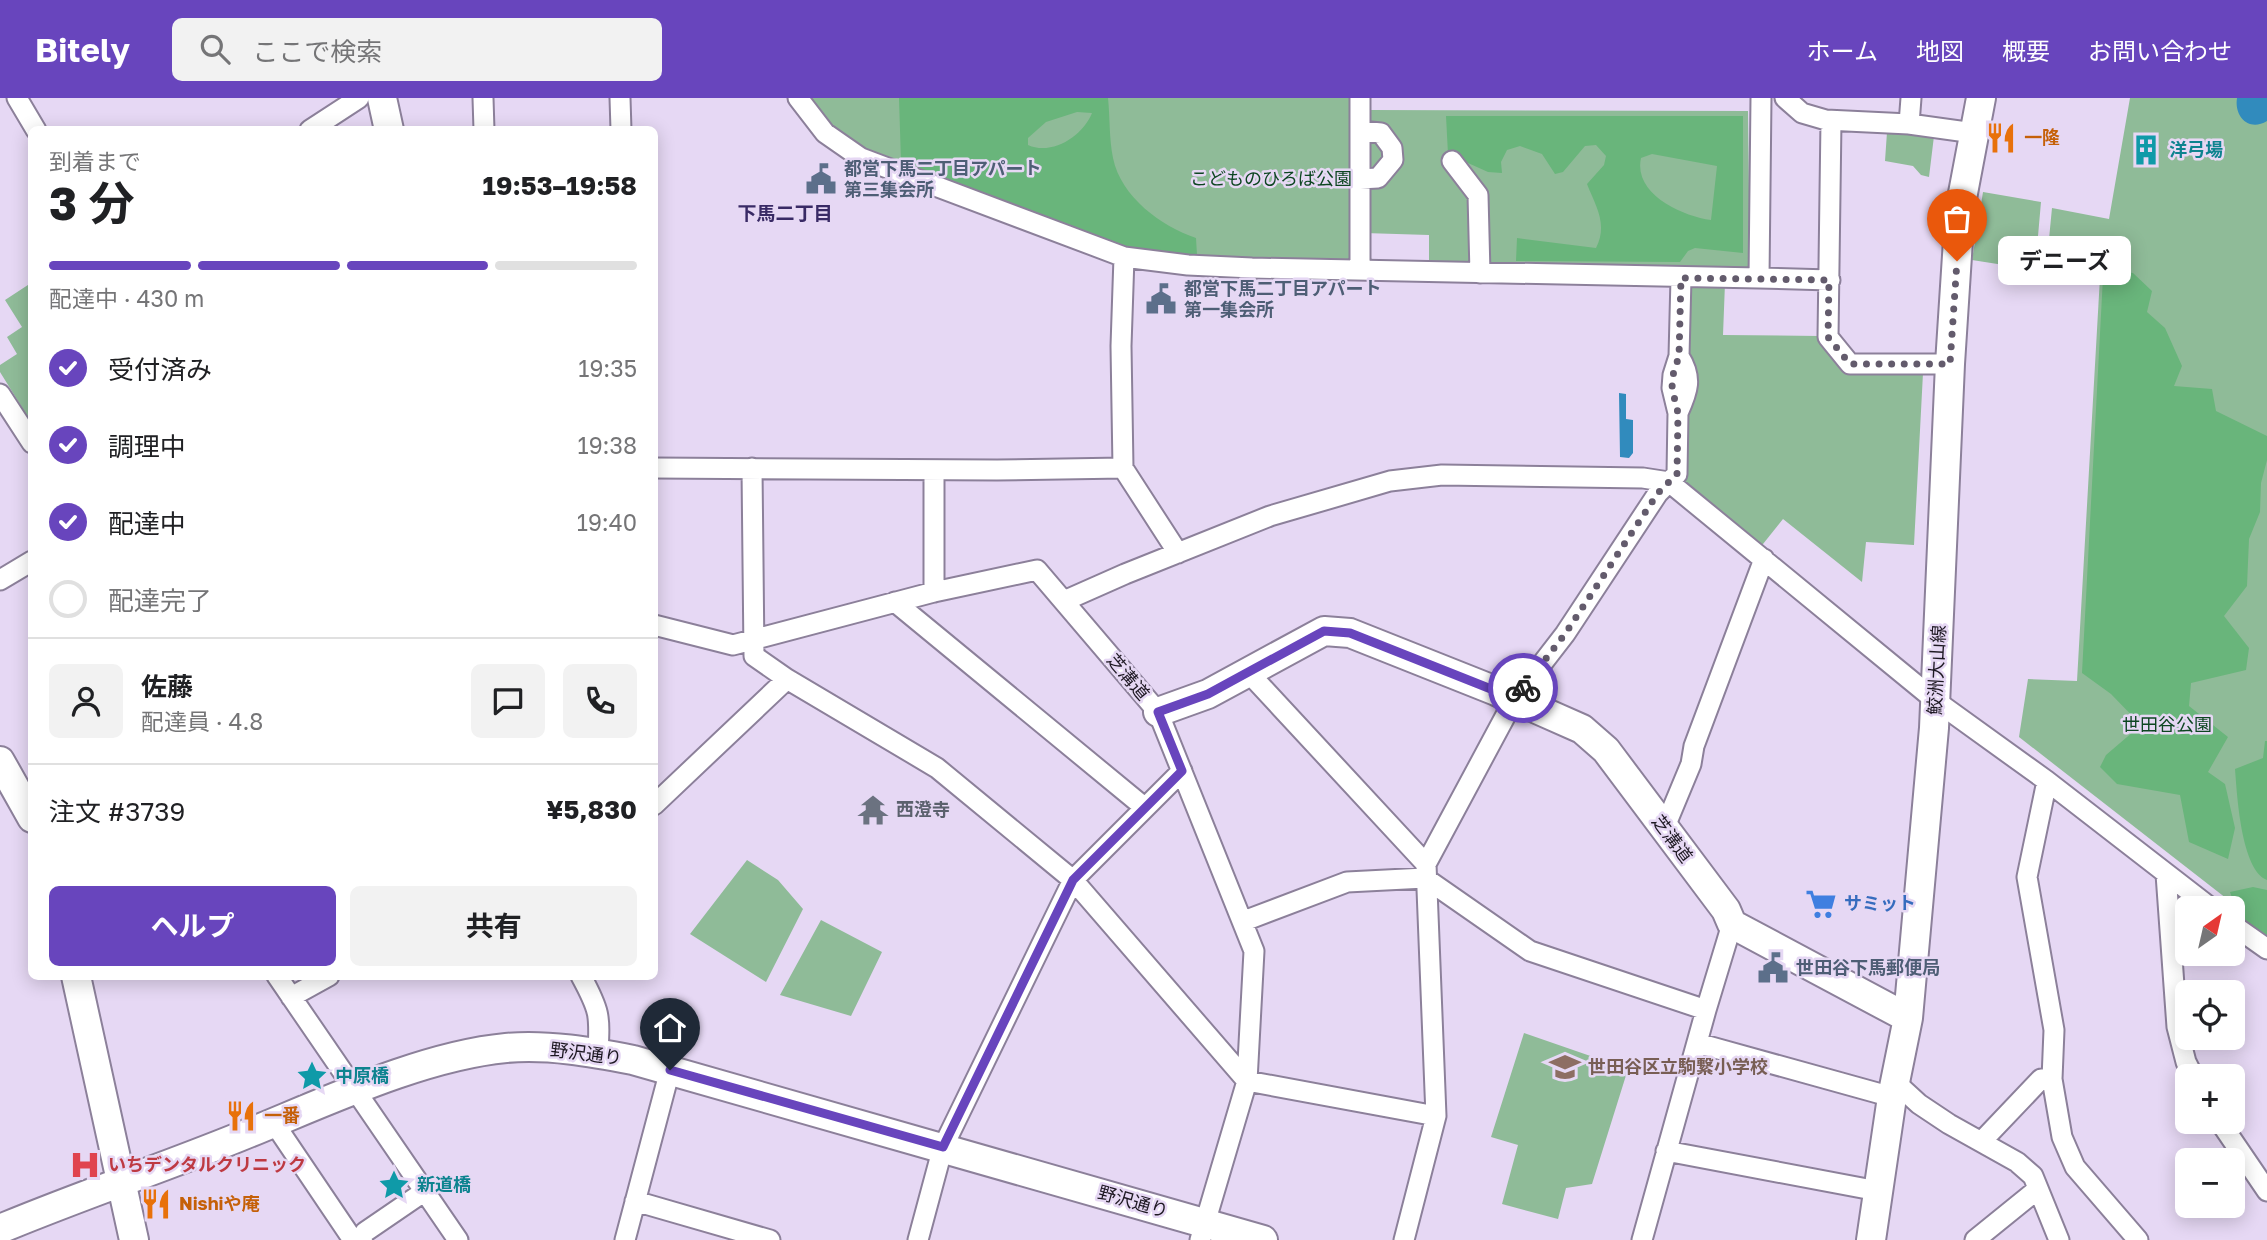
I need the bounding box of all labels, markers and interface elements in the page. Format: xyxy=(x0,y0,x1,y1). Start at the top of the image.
search box xyxy=(172,18,662,81)
text: Bitely xyxy=(35,30,130,69)
icon: search xyxy=(196,30,234,68)
text: ここで検索 xyxy=(252,36,382,67)
text: ホーム xyxy=(1807,36,1878,65)
text: 地図 xyxy=(1916,36,1964,65)
text: 概要 xyxy=(2002,36,2050,65)
text: お問い合わせ xyxy=(2088,36,2232,65)
restaurant icon: 一隆 xyxy=(1984,121,2018,155)
place label: 一隆 xyxy=(2024,126,2060,148)
building icon: 洋弓場 xyxy=(2129,133,2163,167)
place label: 洋弓場 xyxy=(2169,138,2223,160)
text: 到着まで xyxy=(49,147,141,175)
place label: 都営下馬二丁目アパート 第三集会所 xyxy=(844,157,1042,200)
public building icon: 都営下馬二丁目アパート 第三集会所 xyxy=(804,162,838,196)
park label: こどものひろば公園 xyxy=(1190,167,1352,189)
text: 19:53–19:58 xyxy=(483,170,637,201)
text: 3 分 xyxy=(49,175,135,230)
pin xyxy=(1927,189,1987,261)
icon: bag xyxy=(1938,200,1976,238)
district label: 下馬二丁目 xyxy=(737,201,833,224)
callout: デニーズ xyxy=(1999,236,2132,286)
text: デニーズ xyxy=(2019,246,2110,274)
place label: 都営下馬二丁目アパート 第一集会所 xyxy=(1184,277,1382,320)
public building icon: 都営下馬二丁目アパート 第一集会所 xyxy=(1144,282,1178,316)
text: 配達中 · 430 m xyxy=(49,284,204,312)
icon: check xyxy=(49,349,87,387)
text: 受付済み xyxy=(108,354,212,385)
text: 19:35 xyxy=(578,354,637,382)
icon: check xyxy=(49,426,87,464)
text: 調理中 xyxy=(108,431,186,462)
text: 19:38 xyxy=(578,431,637,459)
icon: check xyxy=(49,503,87,541)
text: 配達中 xyxy=(108,508,186,539)
text: 19:40 xyxy=(577,508,637,536)
text: 配達完了 xyxy=(108,585,212,616)
street label: 鮫洲大山線 xyxy=(1923,624,1949,715)
street label: 芝溝道 xyxy=(1103,649,1155,704)
courier xyxy=(1488,653,1558,723)
button: person xyxy=(49,664,123,738)
button: chat xyxy=(471,664,545,738)
button: phone xyxy=(563,664,637,738)
icon: bike xyxy=(1504,669,1542,707)
text: 佐藤 xyxy=(141,671,193,702)
text: 配達員 · 4.8 xyxy=(141,707,263,735)
park label: 世田谷公園 xyxy=(2122,713,2212,735)
temple icon: 西澄寺 xyxy=(856,793,890,827)
text: ¥5,830 xyxy=(546,794,637,825)
text: 注文 #3739 xyxy=(49,796,185,827)
place label: 西澄寺 xyxy=(896,798,950,820)
street label: 芝溝道 xyxy=(1648,810,1698,867)
button: ヘルプ xyxy=(49,886,336,966)
button: 共有 xyxy=(350,886,637,966)
supermarket icon: サミット xyxy=(1804,887,1838,921)
place label: サミット xyxy=(1844,892,1916,914)
north arrow xyxy=(2175,896,2245,966)
map controls xyxy=(2175,896,2245,1218)
public building icon: 世田谷下馬郵便局 xyxy=(1756,951,1790,985)
place label: 世田谷下馬郵便局 xyxy=(1796,956,1940,978)
button: locate xyxy=(2175,980,2245,1050)
pin xyxy=(640,998,700,1070)
icon: home xyxy=(651,1009,689,1047)
street label: 野沢通り xyxy=(549,1038,623,1068)
school or university icon: 世田谷区立駒繋小学校 xyxy=(1548,1050,1582,1084)
place label: 世田谷区立駒繋小学校 xyxy=(1588,1055,1768,1077)
place icon: 中原橋 xyxy=(295,1059,329,1093)
place label: 中原橋 xyxy=(335,1064,389,1086)
button: + xyxy=(2175,1064,2245,1134)
restaurant icon: 一番 xyxy=(224,1099,258,1133)
place label: 一番 xyxy=(264,1104,300,1126)
hospital icon: いちデンタルクリニック xyxy=(68,1148,102,1182)
button: − xyxy=(2175,1148,2245,1218)
place label: いちデンタルクリニック xyxy=(108,1153,306,1175)
place icon: 新道橋 xyxy=(377,1168,411,1202)
place label: 新道橋 xyxy=(417,1173,471,1195)
street label: 野沢通り xyxy=(1096,1181,1171,1222)
restaurant icon: Nishiや庵 xyxy=(139,1187,173,1221)
place label: Nishiや庵 xyxy=(179,1192,260,1214)

